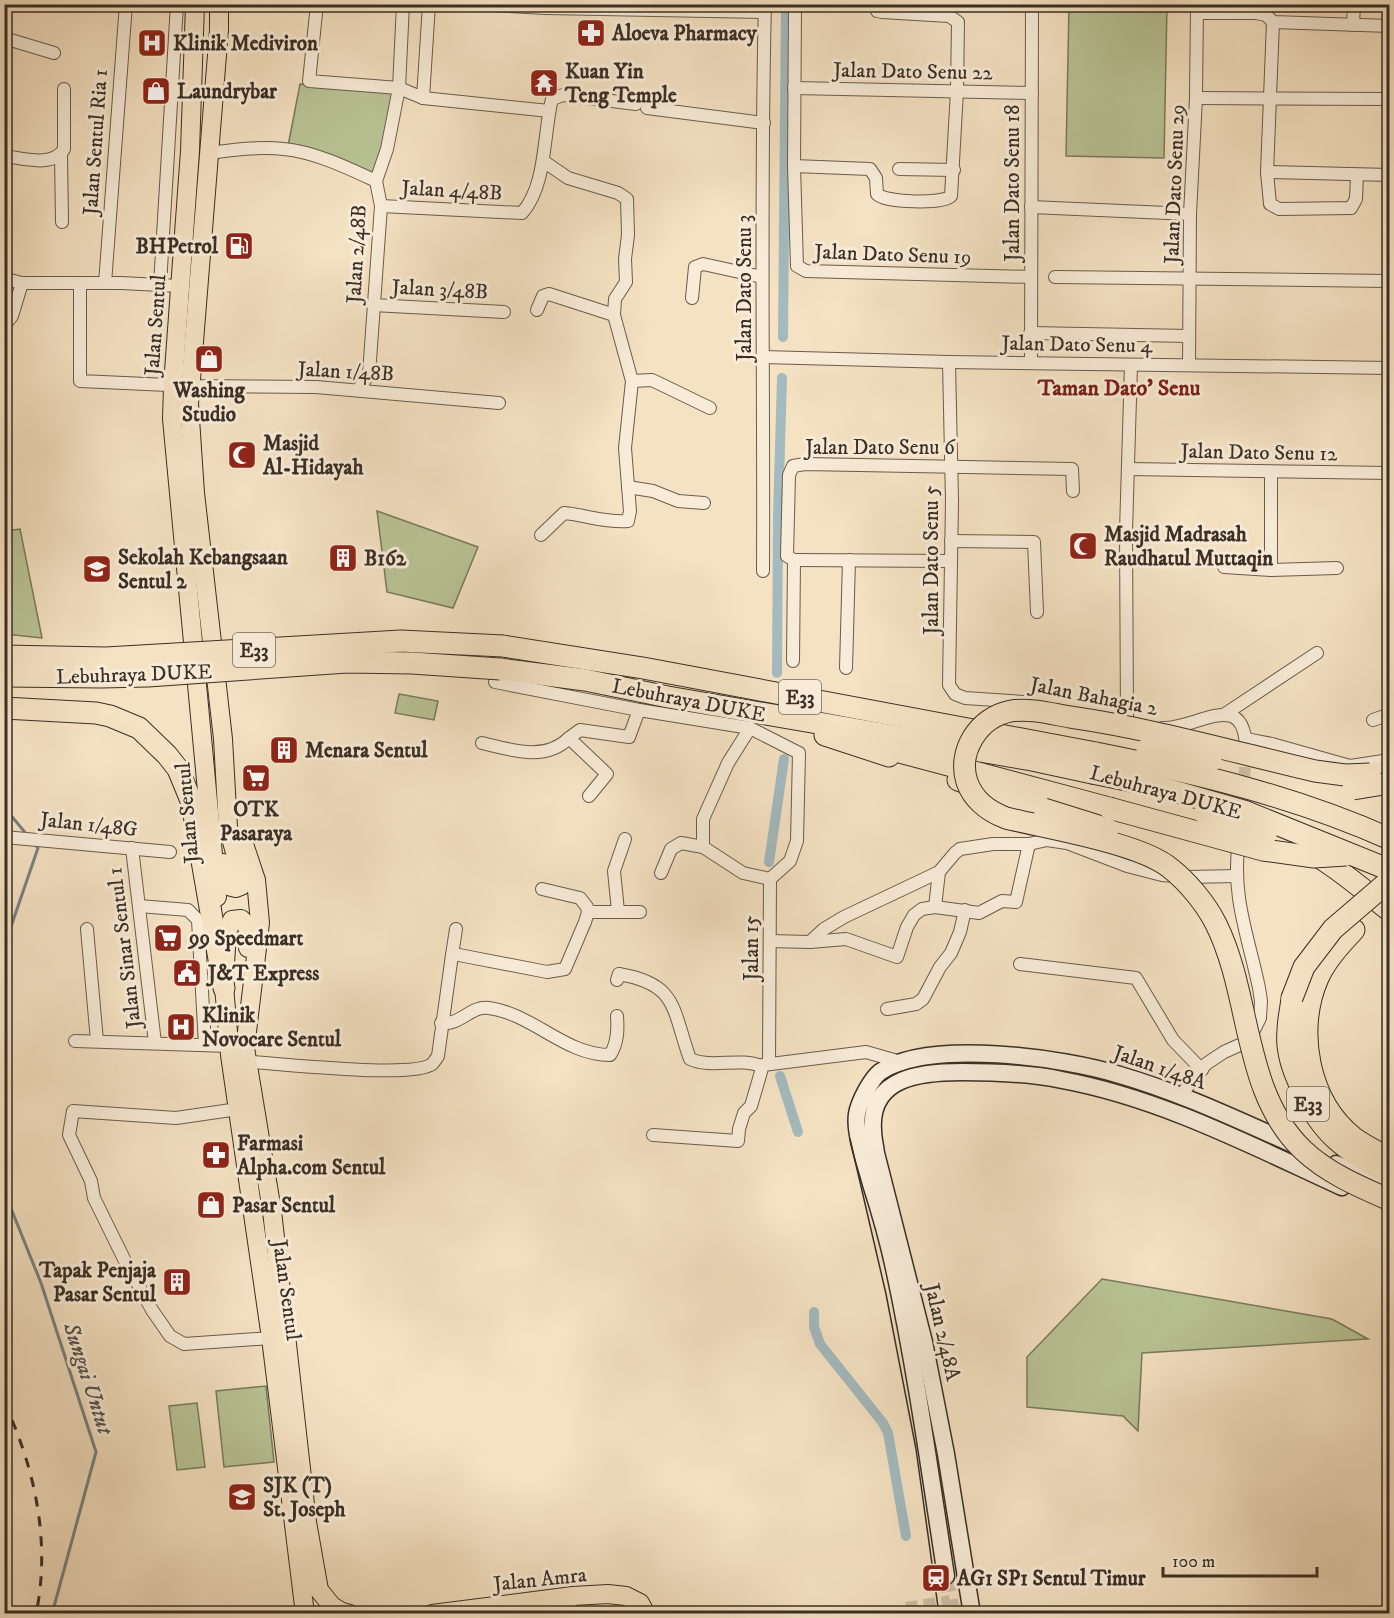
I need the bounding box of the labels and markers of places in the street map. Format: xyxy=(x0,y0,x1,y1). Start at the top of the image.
pharmacy icon: Aloeva Pharmacy xyxy=(575,17,607,49)
place label: Aloeva Pharmacy xyxy=(611,21,758,47)
hospital icon: Klinik Mediviron xyxy=(136,27,168,59)
place label: Klinik Mediviron xyxy=(173,31,319,57)
place label: Kuan Yin Teng Temple xyxy=(564,59,677,109)
temple icon: Kuan Yin Teng Temple xyxy=(528,67,560,99)
shop icon: Laundrybar xyxy=(140,75,172,107)
place label: Laundrybar xyxy=(177,79,278,105)
fuel station icon: BHPetrol xyxy=(223,230,255,262)
place label: BHPetrol xyxy=(136,234,219,260)
shop icon: Washing Studio xyxy=(193,343,225,375)
place label: Washing Studio xyxy=(172,378,246,428)
place label: Masjid Al-Hidayah xyxy=(262,431,364,481)
mosque icon: Masjid Al-Hidayah xyxy=(226,439,258,471)
place label: Masjid Madrasah Raudhatul Muttaqin xyxy=(1104,522,1274,572)
mosque icon: Masjid Madrasah Raudhatul Muttaqin xyxy=(1067,530,1099,562)
building icon: B162 xyxy=(327,542,359,574)
place label: Sekolah Kebangsaan Sentul 2 xyxy=(118,545,289,595)
place label: B162 xyxy=(364,546,407,572)
school or university icon: Sekolah Kebangsaan Sentul 2 xyxy=(81,553,113,585)
building icon: Menara Sentul xyxy=(268,734,300,766)
place label: Menara Sentul xyxy=(305,738,428,764)
supermarket icon: OTK Pasaraya xyxy=(240,762,272,794)
place label: OTK Pasaraya xyxy=(220,797,293,847)
supermarket icon: 99 Speedmart xyxy=(152,922,184,954)
place label: 99 Speedmart xyxy=(187,926,303,952)
public building icon: J&T Express xyxy=(171,957,203,989)
place label: J&T Express xyxy=(206,961,319,987)
place label: Klinik Novocare Sentul xyxy=(202,1003,342,1053)
hospital icon: Klinik Novocare Sentul xyxy=(165,1011,197,1043)
place label: Farmasi Alpha.com Sentul xyxy=(236,1131,386,1181)
pharmacy icon: Farmasi Alpha.com Sentul xyxy=(200,1139,232,1171)
shop icon: Pasar Sentul xyxy=(195,1189,227,1221)
place label: Pasar Sentul xyxy=(232,1193,336,1219)
place label: Tapak Penjaja Pasar Sentul xyxy=(38,1258,157,1308)
building icon: Tapak Penjaja Pasar Sentul xyxy=(161,1266,193,1298)
place label: SJK (T) St. Joseph xyxy=(263,1473,347,1523)
school or university icon: SJK (T) St. Joseph xyxy=(226,1481,258,1513)
station icon: AG1 SP1 Sentul Timur xyxy=(920,1562,952,1594)
place label: AG1 SP1 Sentul Timur xyxy=(956,1566,1147,1592)

